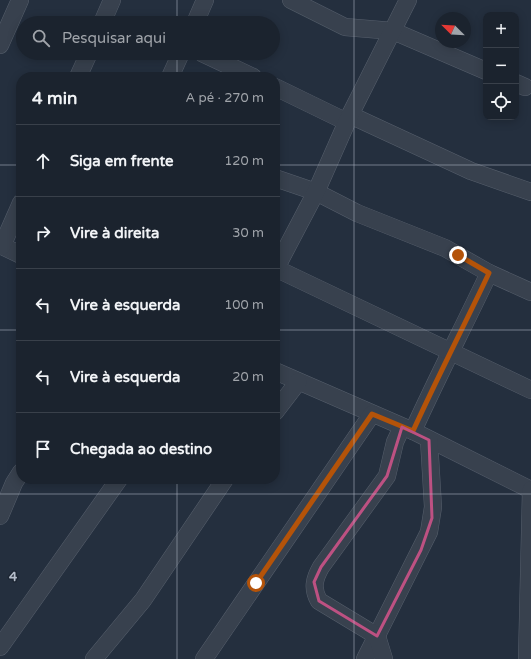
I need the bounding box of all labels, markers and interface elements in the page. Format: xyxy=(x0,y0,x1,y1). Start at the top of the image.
north arrow xyxy=(435,12,471,48)
map controls xyxy=(483,12,519,120)
button: + xyxy=(483,12,519,48)
search box xyxy=(16,16,280,60)
icon: search xyxy=(30,27,52,49)
text: Pesquisar aqui xyxy=(62,29,166,47)
button: − xyxy=(483,48,519,84)
button: locate xyxy=(483,84,519,120)
text: 4 min xyxy=(32,88,77,109)
text: A pé · 270 m xyxy=(185,90,264,106)
icon: ahead xyxy=(32,150,54,172)
text: Siga em frente xyxy=(70,152,174,170)
text: 120 m xyxy=(224,153,264,169)
icon: right xyxy=(32,222,54,244)
text: Vire à direita xyxy=(70,224,159,242)
text: 30 m xyxy=(232,225,264,241)
route end xyxy=(449,246,467,264)
icon: left xyxy=(32,294,54,316)
text: Vire à esquerda xyxy=(70,296,180,314)
text: 100 m xyxy=(224,297,264,313)
icon: left xyxy=(32,366,54,388)
text: Vire à esquerda xyxy=(70,368,180,386)
text: 20 m xyxy=(232,369,264,385)
icon: arrive xyxy=(32,438,54,460)
text: Chegada ao destino xyxy=(70,440,212,458)
text: 4 xyxy=(9,569,18,585)
route start xyxy=(247,574,265,592)

